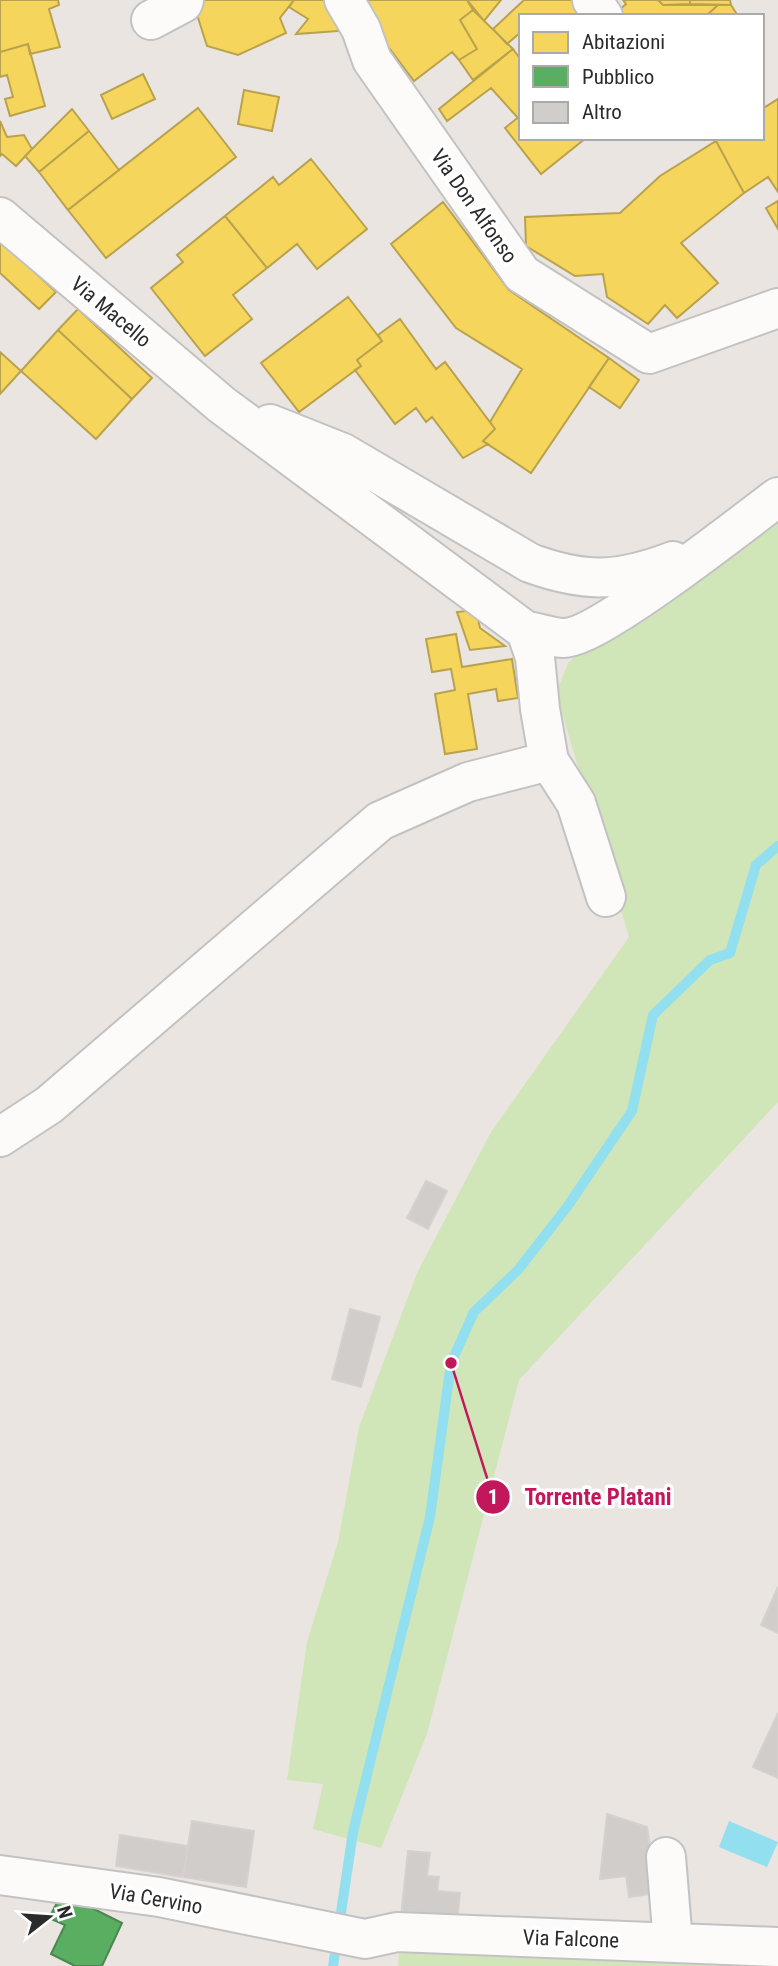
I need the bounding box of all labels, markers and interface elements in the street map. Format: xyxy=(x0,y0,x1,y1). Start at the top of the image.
legend xyxy=(519,14,764,140)
text: Abitazioni xyxy=(582,30,665,54)
text: Pubblico xyxy=(582,65,654,89)
text: Altro xyxy=(582,100,622,124)
street label: Via Don Alfonso xyxy=(426,144,522,268)
street label: Via Macello xyxy=(66,272,156,352)
callout: Torrente Platani xyxy=(476,1475,686,1519)
text: Torrente Platani xyxy=(524,1484,672,1511)
text: 1 xyxy=(488,1485,498,1509)
street label: Via Cervino xyxy=(107,1879,205,1919)
north arrow xyxy=(14,1882,84,1952)
text: N xyxy=(52,1903,77,1921)
street label: Via Falcone xyxy=(522,1925,620,1953)

